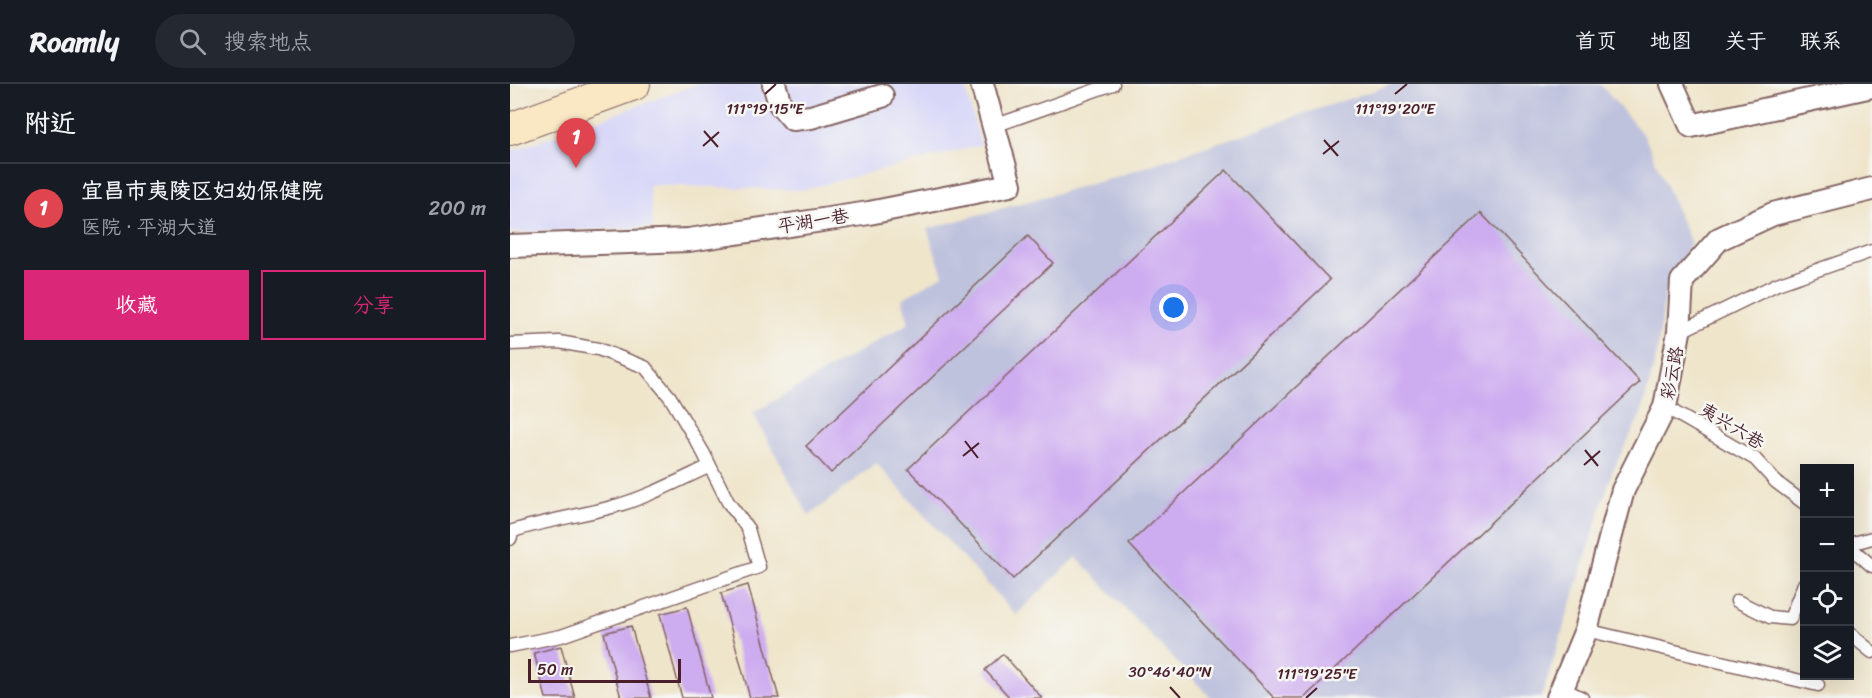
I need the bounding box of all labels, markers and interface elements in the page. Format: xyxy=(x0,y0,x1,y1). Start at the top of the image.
search box xyxy=(155,14,575,68)
text: Roamly xyxy=(30,17,119,66)
text: 搜索地点 xyxy=(224,22,312,61)
text: 首页 xyxy=(1575,22,1617,60)
text: 地图 xyxy=(1650,22,1692,60)
text: 关于 xyxy=(1725,22,1767,60)
text: 联系 xyxy=(1800,22,1842,60)
icon: search xyxy=(176,25,209,58)
text: 111°19'15"E xyxy=(726,96,805,122)
text: 111°19'20"E xyxy=(1355,96,1436,122)
text: 附近 xyxy=(24,100,76,146)
pin: 1 xyxy=(556,118,596,168)
text: 宜昌市夷陵区妇幼保健院 xyxy=(81,171,323,210)
text: 1 xyxy=(39,191,48,226)
text: 200 m xyxy=(429,191,486,226)
street label: 平湖一巷 xyxy=(775,200,851,242)
text: 医院 · 平湖大道 xyxy=(81,210,217,245)
button: 收藏 xyxy=(24,270,249,340)
button: 分享 xyxy=(261,270,486,340)
your location xyxy=(1159,293,1188,322)
street label: 彩云路 xyxy=(1651,343,1693,403)
street label: 夷兴六巷 xyxy=(1693,394,1771,458)
map controls xyxy=(1800,464,1854,680)
button: + xyxy=(1800,464,1854,518)
button: − xyxy=(1800,518,1854,572)
button: locate xyxy=(1800,572,1854,626)
button: layers xyxy=(1800,626,1854,680)
text: 50 m xyxy=(537,655,573,684)
scale bar xyxy=(528,656,681,684)
text: 30°46'40"N xyxy=(1128,659,1212,685)
text: 111°19'25"E xyxy=(1277,661,1358,687)

